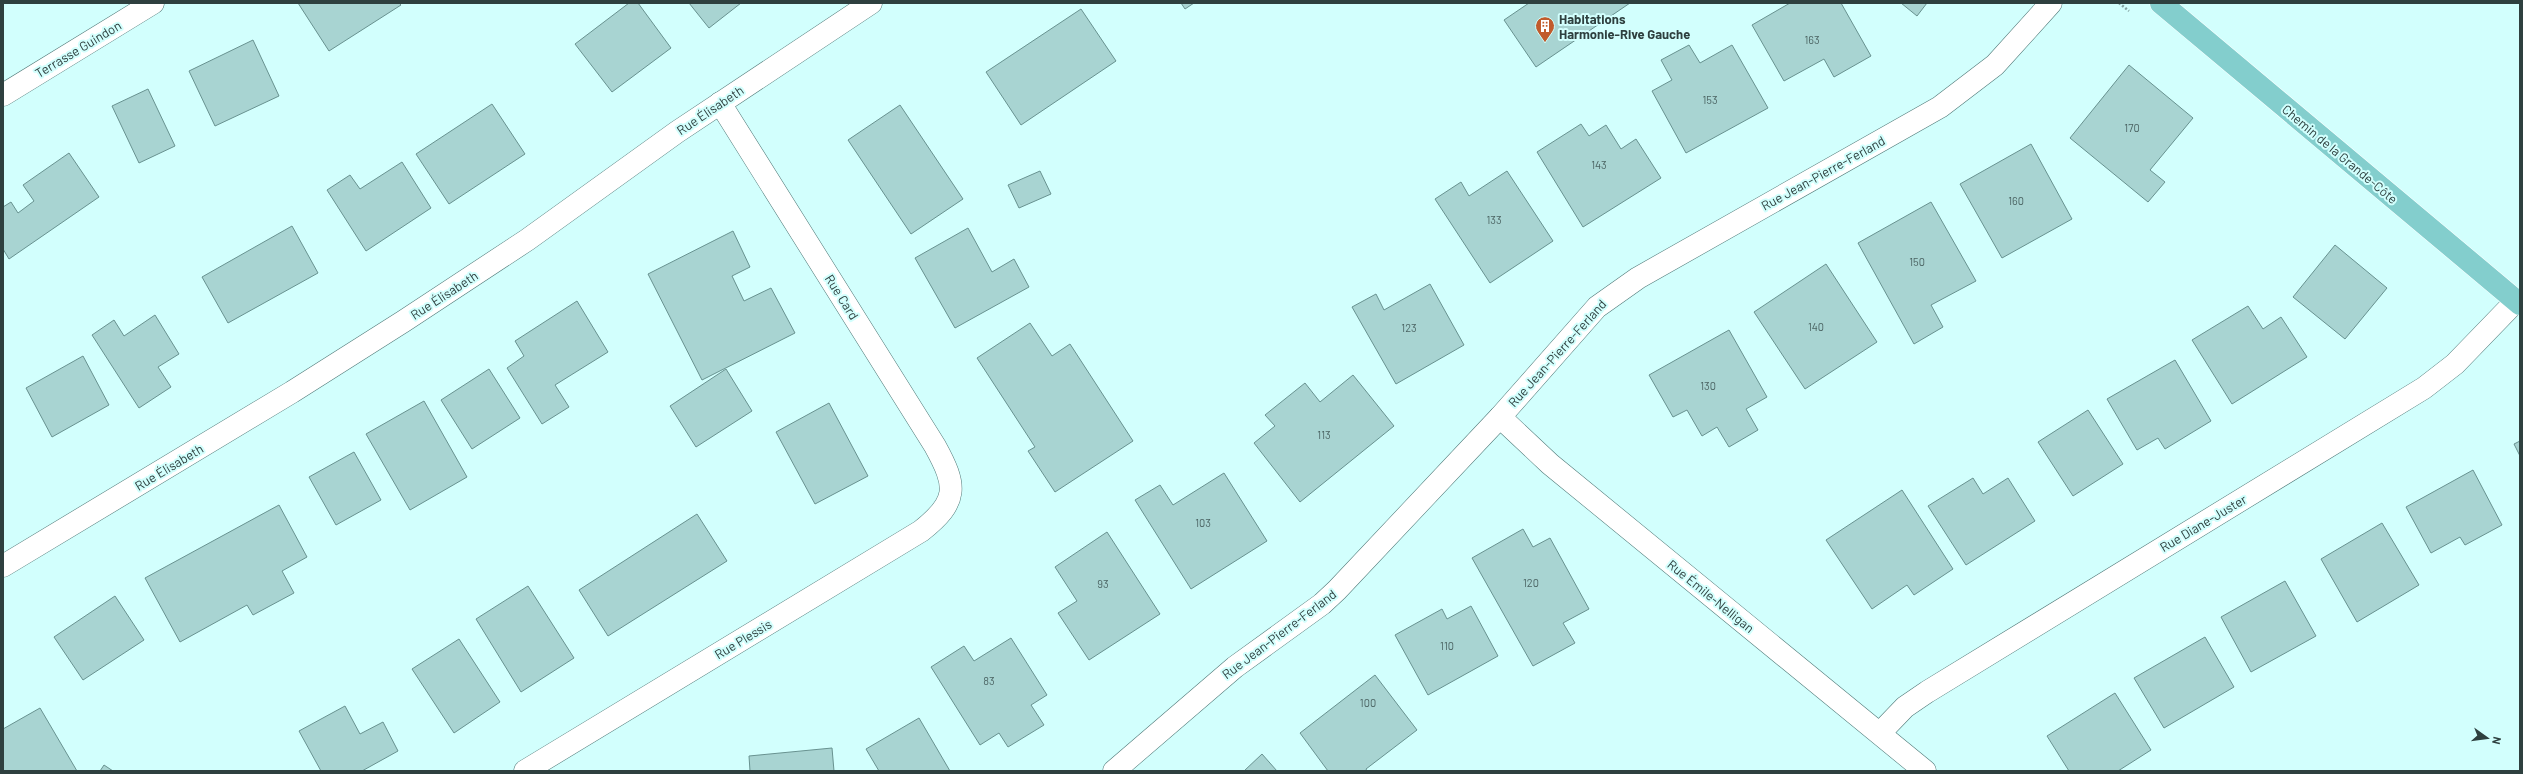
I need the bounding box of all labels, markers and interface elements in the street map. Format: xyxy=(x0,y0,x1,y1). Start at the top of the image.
place label: Habitations Harmonie-Rive Gauche xyxy=(1559,11,1690,42)
building icon: Habitations Harmonie-Rive Gauche xyxy=(1534,15,1556,43)
street label: Terrasse Guindon xyxy=(32,17,124,81)
house number: 163 xyxy=(1804,33,1820,46)
street label: Rue Élisabeth xyxy=(674,82,746,138)
house number: 153 xyxy=(1702,93,1718,106)
street label: Chemin de la Grande-Côte xyxy=(2279,101,2401,207)
house number: 170 xyxy=(2124,121,2140,134)
street label: Rue Jean-Pierre-Ferland xyxy=(1758,132,1888,214)
house number: 143 xyxy=(1591,158,1607,171)
house number: 160 xyxy=(2008,194,2024,207)
house number: 133 xyxy=(1486,213,1502,226)
house number: 150 xyxy=(1909,255,1925,268)
street label: Rue Élisabeth xyxy=(407,267,481,323)
street label: Rue Card xyxy=(822,271,862,323)
street label: Rue Jean-Pierre-Ferland xyxy=(1505,296,1609,410)
house number: 140 xyxy=(1808,320,1824,333)
house number: 123 xyxy=(1401,321,1417,334)
house number: 130 xyxy=(1700,379,1716,392)
house number: 113 xyxy=(1317,428,1331,441)
street label: Rue Élisabeth xyxy=(132,440,206,494)
street label: Rue Diane-Juster xyxy=(2157,491,2249,555)
house number: 103 xyxy=(1195,516,1211,529)
street label: Rue Émile-Nelligan xyxy=(1664,556,1758,636)
house number: 120 xyxy=(1523,576,1539,589)
house number: 93 xyxy=(1097,577,1109,590)
street label: Rue Jean-Pierre-Ferland xyxy=(1219,586,1339,682)
street label: Rue Plessis xyxy=(712,616,774,662)
house number: 110 xyxy=(1440,639,1454,652)
house number: 83 xyxy=(983,674,995,687)
house number: 100 xyxy=(1360,696,1376,709)
north arrow xyxy=(2467,718,2507,758)
text: N xyxy=(2490,735,2504,746)

